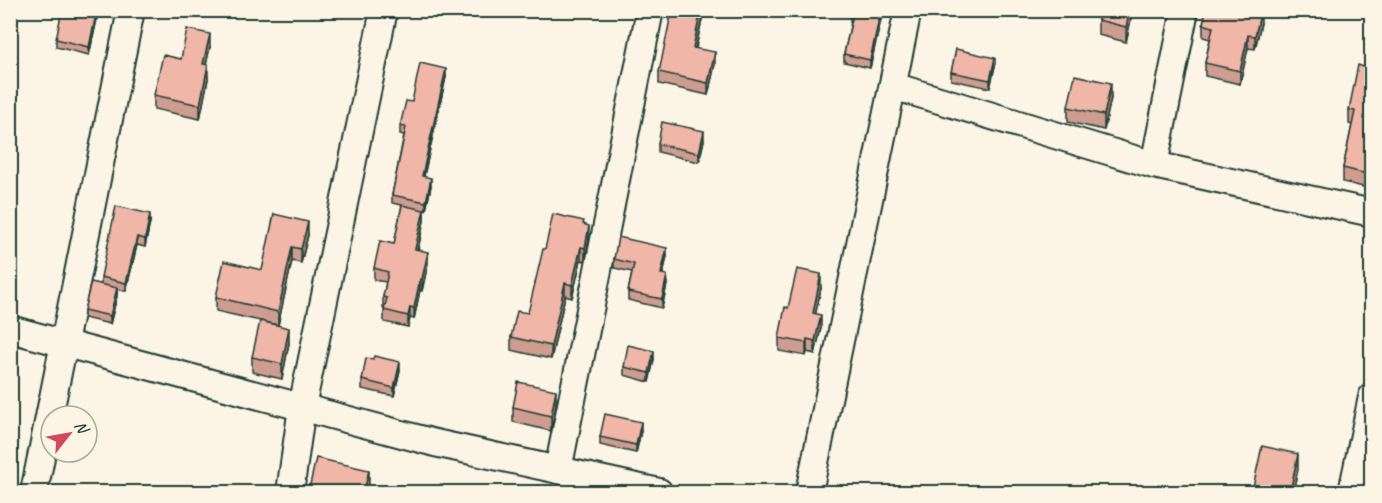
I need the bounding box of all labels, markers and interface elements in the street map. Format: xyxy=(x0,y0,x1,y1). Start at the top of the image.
north arrow xyxy=(39,404,99,464)
text: N xyxy=(70,417,94,439)

